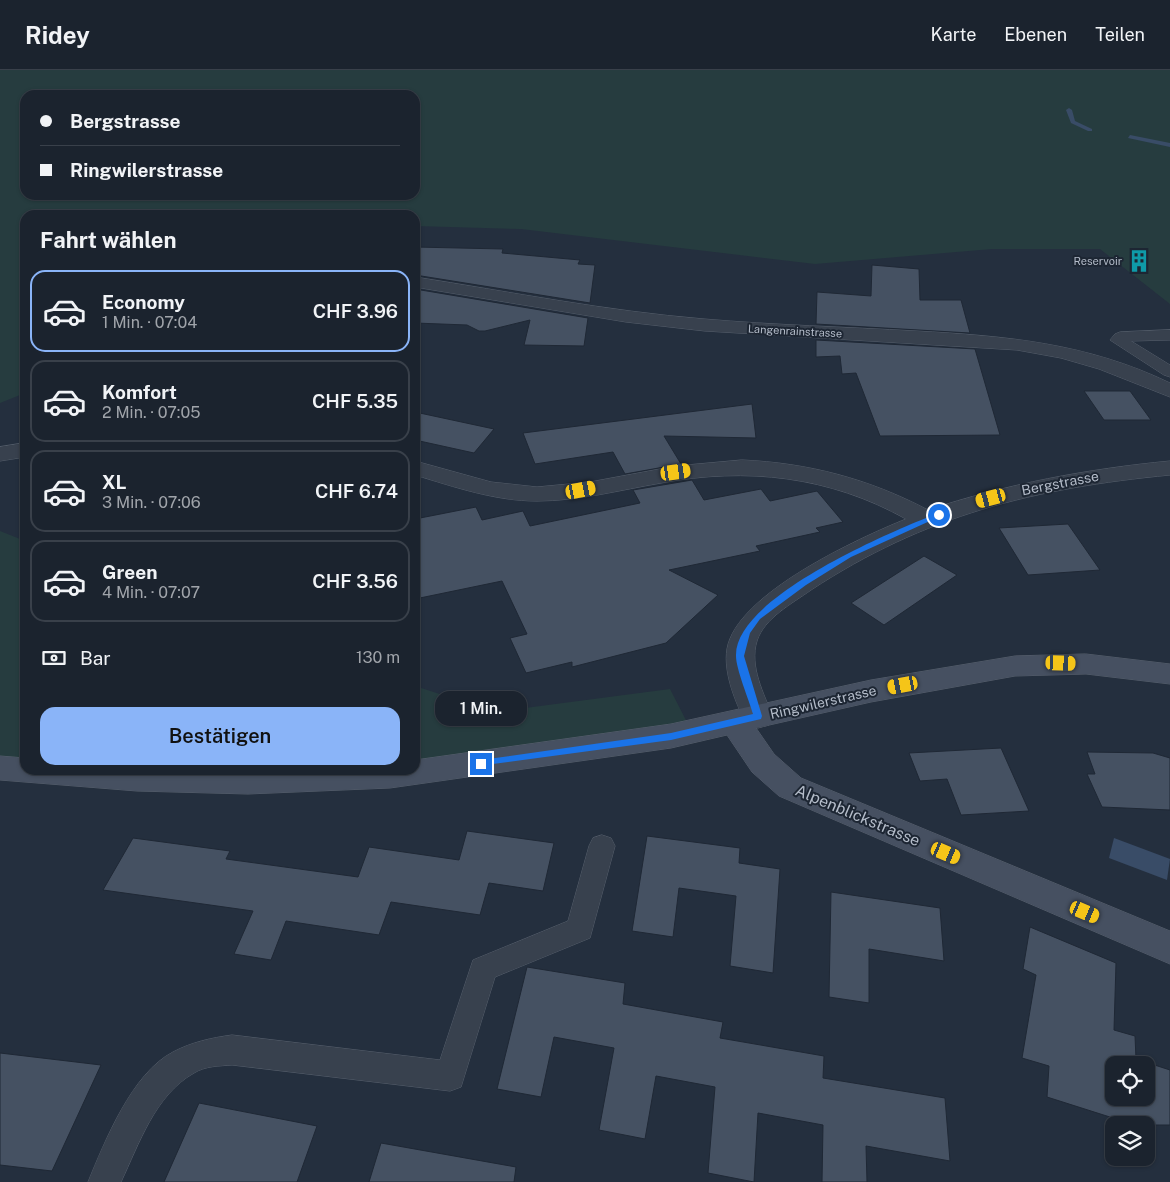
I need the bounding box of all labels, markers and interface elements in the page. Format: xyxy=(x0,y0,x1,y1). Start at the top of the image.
text: Ridey xyxy=(25,21,90,49)
text: Karte xyxy=(931,24,976,45)
text: Ebenen xyxy=(1004,24,1067,45)
text: Teilen xyxy=(1095,24,1145,45)
text: Bergstrasse xyxy=(70,110,181,132)
text: Ringwilerstrasse xyxy=(70,159,223,181)
text: Fahrt wählen xyxy=(40,227,177,253)
building icon: Reservoir xyxy=(1126,248,1152,274)
place label: Reservoir xyxy=(1074,255,1122,267)
icon: car xyxy=(42,289,87,334)
text: Economy xyxy=(102,291,185,313)
text: CHF 3.96 xyxy=(313,300,398,322)
text: 1 Min. · 07:04 xyxy=(102,313,197,332)
street label: Langenrainstrasse xyxy=(748,323,842,339)
icon: car xyxy=(42,379,87,424)
text: Komfort xyxy=(102,381,177,403)
text: CHF 5.35 xyxy=(312,390,398,412)
text: 2 Min. · 07:05 xyxy=(102,403,200,422)
car xyxy=(660,462,691,482)
street label: Bergstrasse xyxy=(1020,468,1100,498)
icon: car xyxy=(42,469,87,514)
text: XL xyxy=(102,471,127,493)
text: CHF 6.74 xyxy=(315,480,398,502)
car xyxy=(564,480,597,500)
car xyxy=(974,487,1007,509)
text: 3 Min. · 07:06 xyxy=(102,493,201,512)
route start xyxy=(928,504,950,526)
icon: car xyxy=(42,559,87,604)
text: Green xyxy=(102,561,157,583)
text: CHF 3.56 xyxy=(312,570,398,592)
text: 4 Min. · 07:07 xyxy=(102,583,200,602)
icon: cash xyxy=(40,644,68,672)
text: Bar xyxy=(80,647,111,669)
text: 130 m xyxy=(356,648,400,667)
car xyxy=(1045,655,1076,671)
car xyxy=(886,675,919,695)
street label: Ringwilerstrasse xyxy=(768,682,878,722)
callout: 1 Min. xyxy=(435,692,527,726)
text: 1 Min. xyxy=(460,699,502,718)
button: Bestätigen xyxy=(40,707,400,765)
route end xyxy=(470,753,492,775)
street label: Alpenblickstrasse xyxy=(793,781,923,850)
car xyxy=(929,840,962,866)
car xyxy=(1068,899,1101,925)
map controls xyxy=(1105,1056,1155,1166)
button: locate xyxy=(1105,1056,1155,1106)
button: layers xyxy=(1105,1116,1155,1166)

